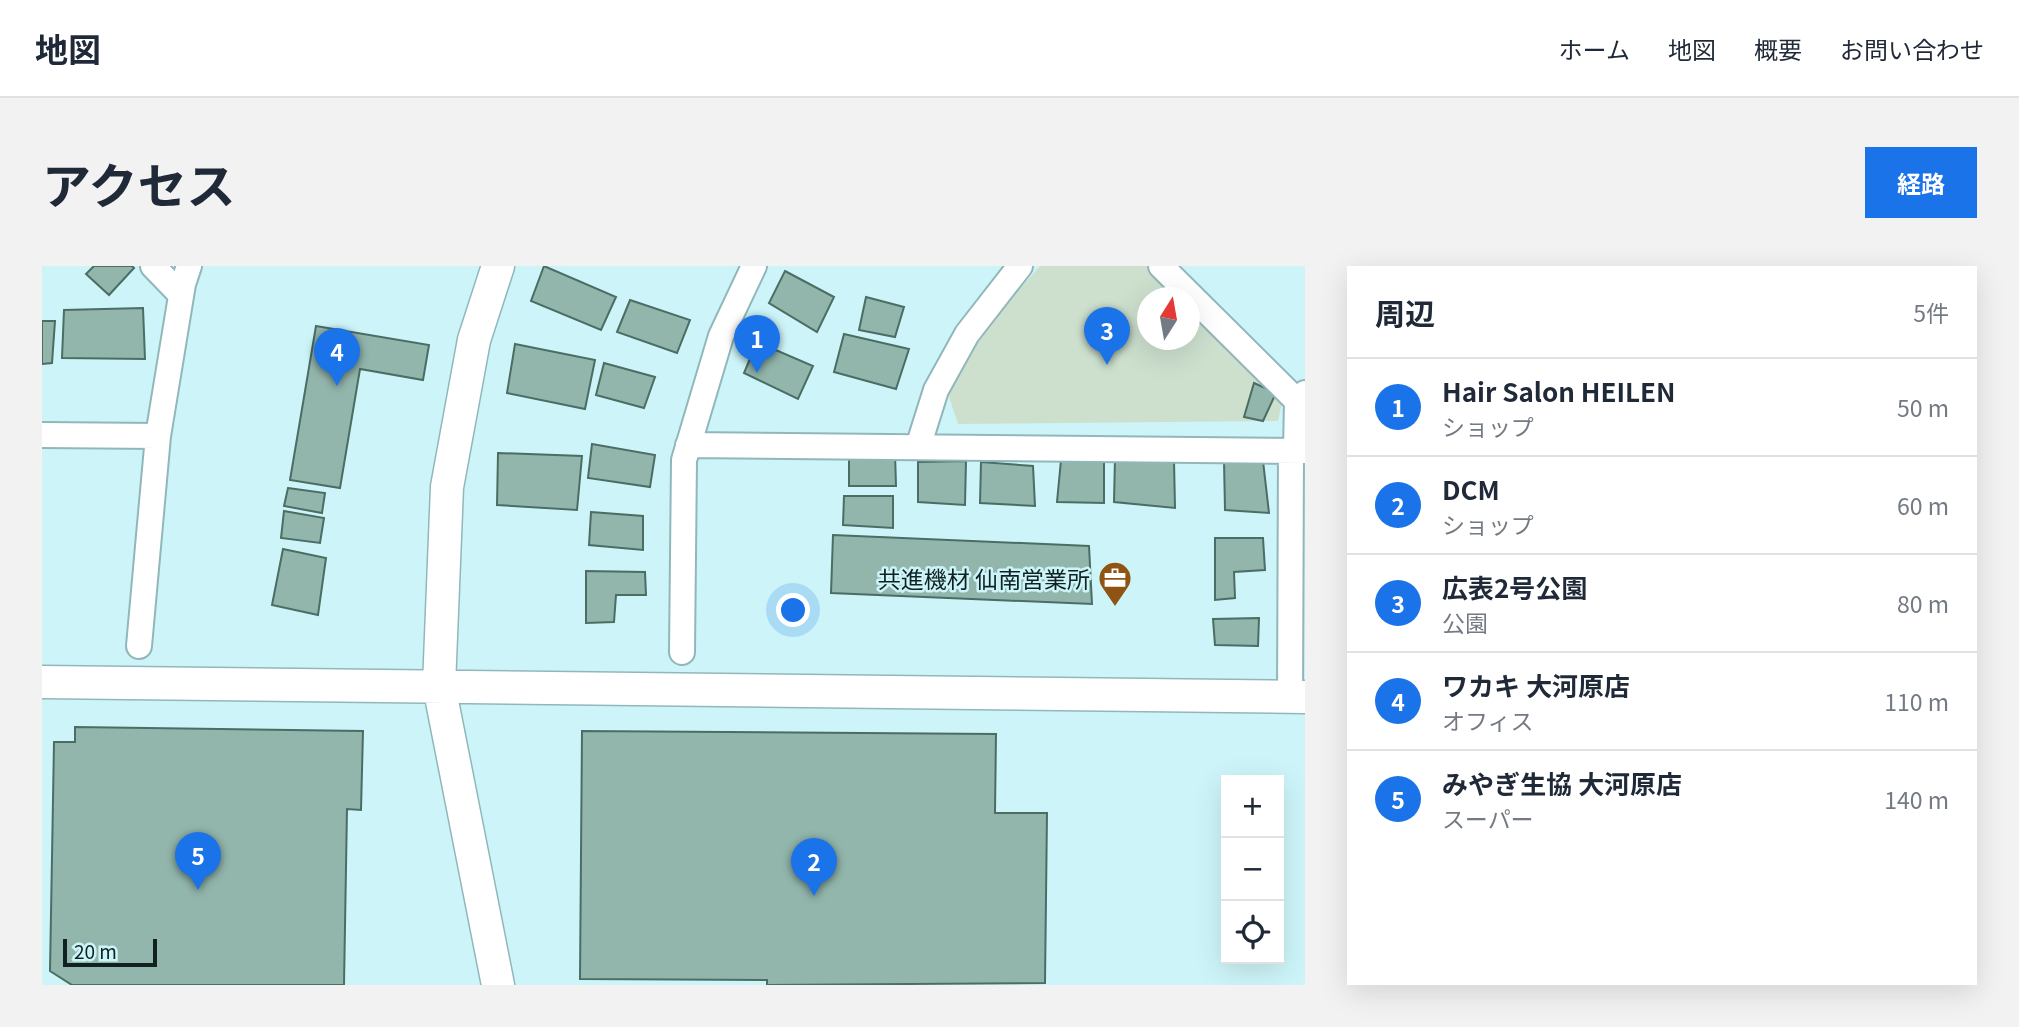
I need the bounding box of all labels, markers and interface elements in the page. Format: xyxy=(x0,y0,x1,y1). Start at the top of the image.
text: 地図 xyxy=(35,24,101,72)
text: ホーム xyxy=(1559,31,1630,66)
text: 地図 xyxy=(1668,31,1716,66)
text: 概要 xyxy=(1754,31,1802,66)
text: お問い合わせ xyxy=(1840,31,1984,66)
text: アクセス xyxy=(42,147,236,218)
button: 経路 xyxy=(1865,147,1977,218)
north arrow xyxy=(1137,287,1200,350)
text: 周辺 xyxy=(1375,290,1435,334)
text: 5件 xyxy=(1913,295,1949,329)
pin: 3 xyxy=(1084,307,1130,365)
pin: 1 xyxy=(734,315,780,373)
pin: 4 xyxy=(314,328,360,386)
text: Hair Salon HEILEN xyxy=(1442,372,1676,409)
text: 1 xyxy=(1391,390,1405,424)
text: 50 m xyxy=(1897,390,1949,424)
text: ショップ xyxy=(1442,409,1534,443)
text: DCM xyxy=(1442,470,1500,507)
text: 2 xyxy=(1391,488,1405,522)
text: 60 m xyxy=(1897,488,1949,522)
text: ショップ xyxy=(1442,507,1534,541)
office icon: 共進機材 仙南営業所 xyxy=(1096,559,1134,608)
place label: 共進機材 仙南営業所 xyxy=(878,561,1090,595)
text: 広表2号公園 xyxy=(1442,568,1587,605)
text: 3 xyxy=(1391,586,1405,620)
text: 80 m xyxy=(1897,586,1949,620)
your location xyxy=(776,593,810,627)
text: 公園 xyxy=(1442,605,1488,639)
text: ワカキ 大河原店 xyxy=(1442,666,1630,703)
text: 4 xyxy=(1391,684,1405,718)
text: 110 m xyxy=(1884,684,1949,718)
text: オフィス xyxy=(1442,703,1534,737)
text: みやぎ生協 大河原店 xyxy=(1442,764,1682,801)
map controls xyxy=(1221,775,1284,964)
button: + xyxy=(1221,775,1284,838)
text: 5 xyxy=(1391,782,1405,816)
text: 140 m xyxy=(1884,782,1949,816)
text: スーパー xyxy=(1442,801,1534,835)
pin: 5 xyxy=(175,832,221,890)
pin: 2 xyxy=(791,838,837,896)
button: − xyxy=(1221,838,1284,901)
button: locate xyxy=(1221,901,1284,964)
scale bar xyxy=(63,936,158,968)
text: 20 m xyxy=(74,937,117,964)

